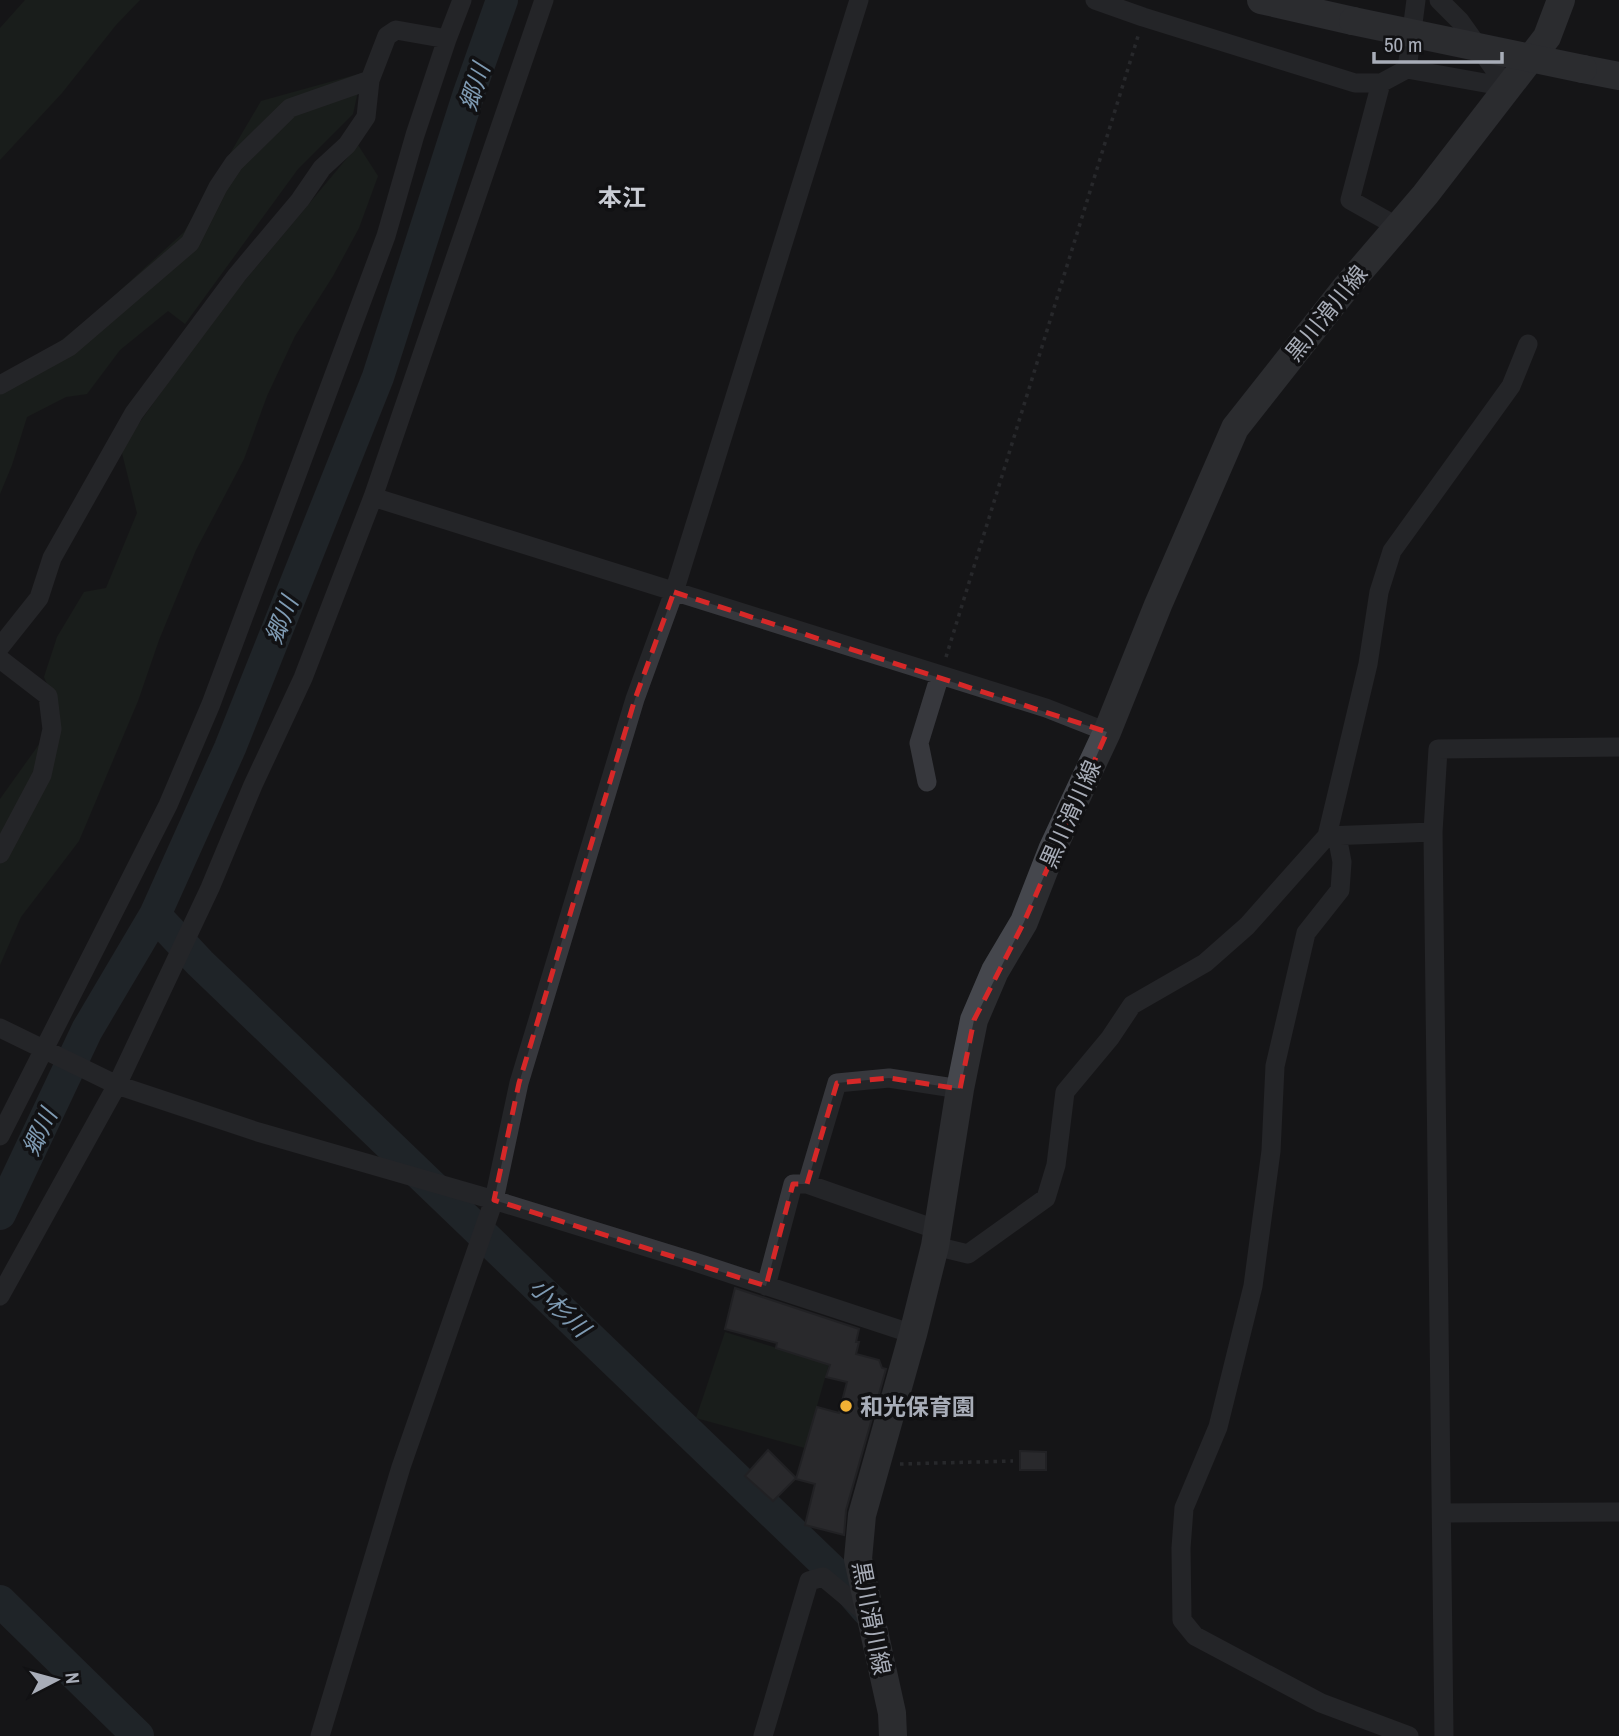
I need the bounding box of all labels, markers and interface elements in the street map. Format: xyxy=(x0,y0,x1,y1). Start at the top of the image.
scale bar xyxy=(1374,21,1502,65)
text: 50 m xyxy=(1384,30,1422,59)
water label: 郷川 xyxy=(451,56,498,115)
district label: 本江 xyxy=(598,181,646,213)
street label: 黒川滑川線 xyxy=(1278,259,1374,367)
water label: 郷川 xyxy=(257,589,306,648)
street label: 黒川滑川線 xyxy=(1032,755,1108,873)
water label: 郷川 xyxy=(14,1101,65,1161)
water label: 小杉川 xyxy=(523,1270,599,1346)
place label: 和光保育園 xyxy=(860,1391,975,1422)
marker: 和光保育園 xyxy=(838,1398,854,1414)
street label: 黒川滑川線 xyxy=(846,1559,898,1677)
north arrow xyxy=(21,1645,91,1715)
text: N xyxy=(59,1671,86,1685)

